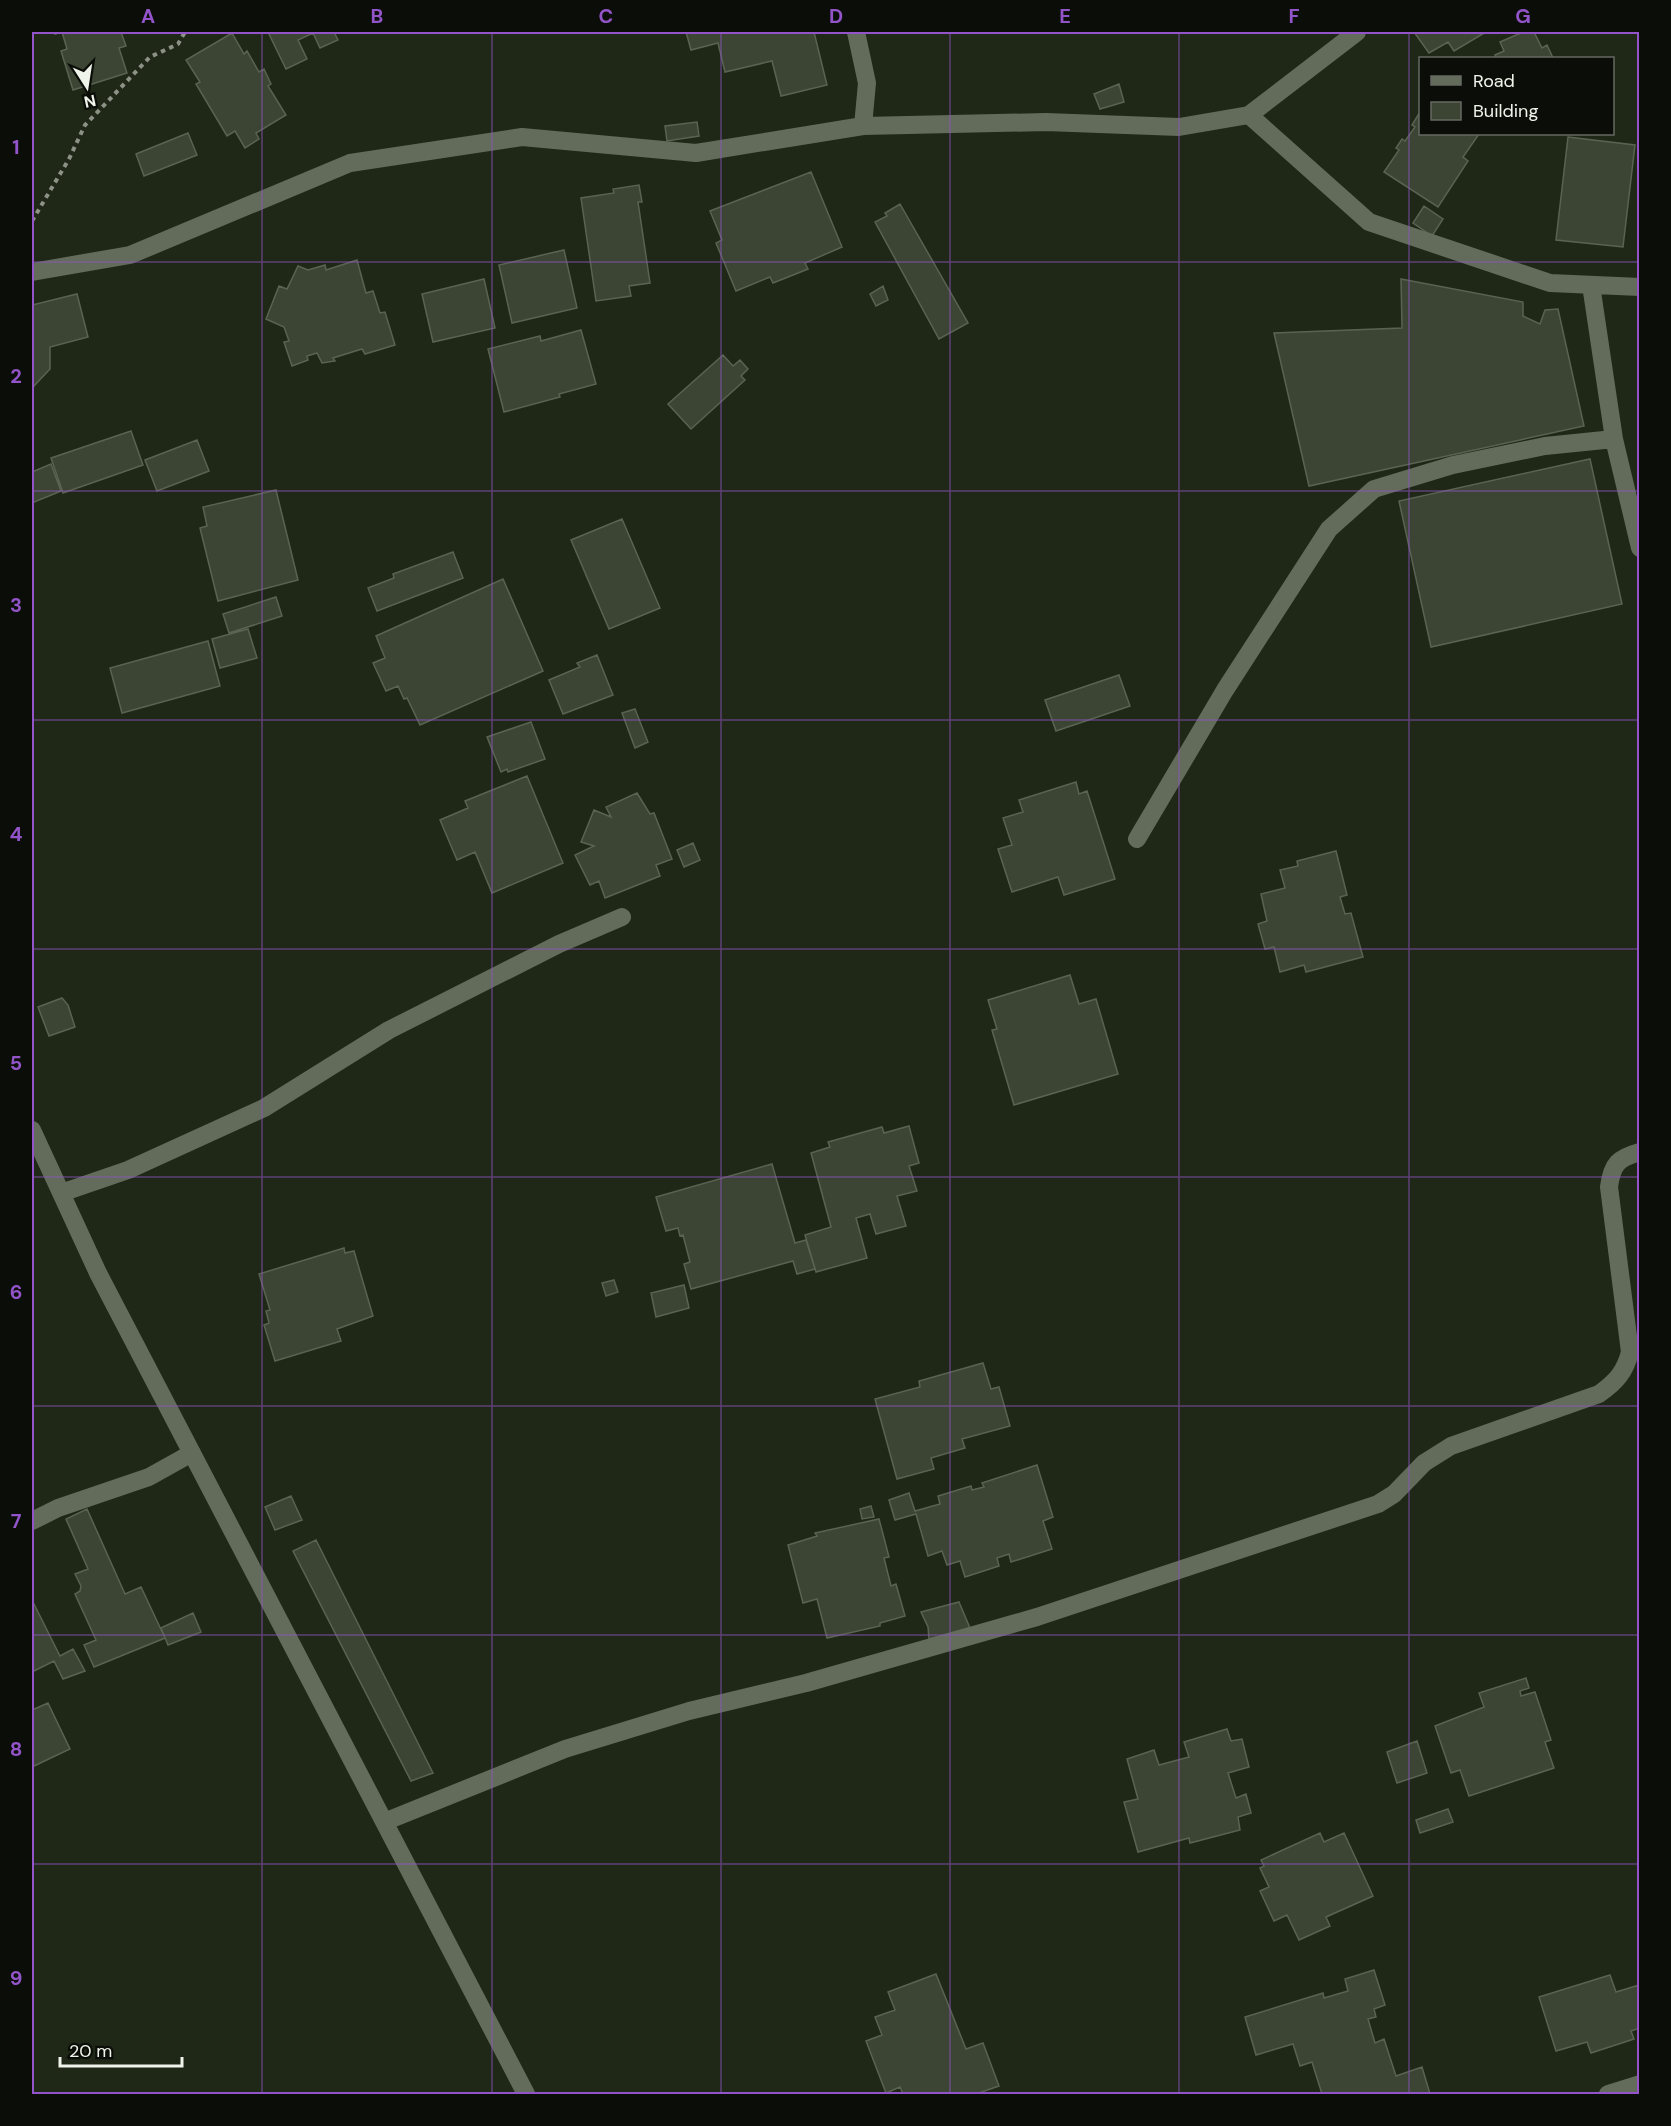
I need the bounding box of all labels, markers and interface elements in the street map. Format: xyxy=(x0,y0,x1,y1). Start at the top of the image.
text: A xyxy=(141,3,155,29)
text: B xyxy=(371,3,383,29)
text: C xyxy=(599,3,613,29)
text: D xyxy=(829,3,843,29)
text: E xyxy=(1059,3,1071,29)
text: F xyxy=(1288,3,1300,29)
text: G xyxy=(1515,3,1531,29)
north arrow xyxy=(57,57,117,117)
legend xyxy=(1419,57,1614,135)
text: Road xyxy=(1473,69,1515,93)
text: N xyxy=(82,90,98,113)
text: Building xyxy=(1473,99,1538,123)
text: 1 xyxy=(12,134,20,160)
text: 2 xyxy=(10,363,22,389)
text: 3 xyxy=(10,592,22,618)
text: 4 xyxy=(10,821,23,847)
text: 5 xyxy=(10,1050,22,1076)
text: 6 xyxy=(10,1279,22,1305)
text: 7 xyxy=(11,1508,22,1534)
text: 8 xyxy=(10,1736,22,1762)
text: 9 xyxy=(10,1965,22,1991)
scale bar xyxy=(60,2030,182,2068)
text: 20 m xyxy=(69,2039,112,2063)

